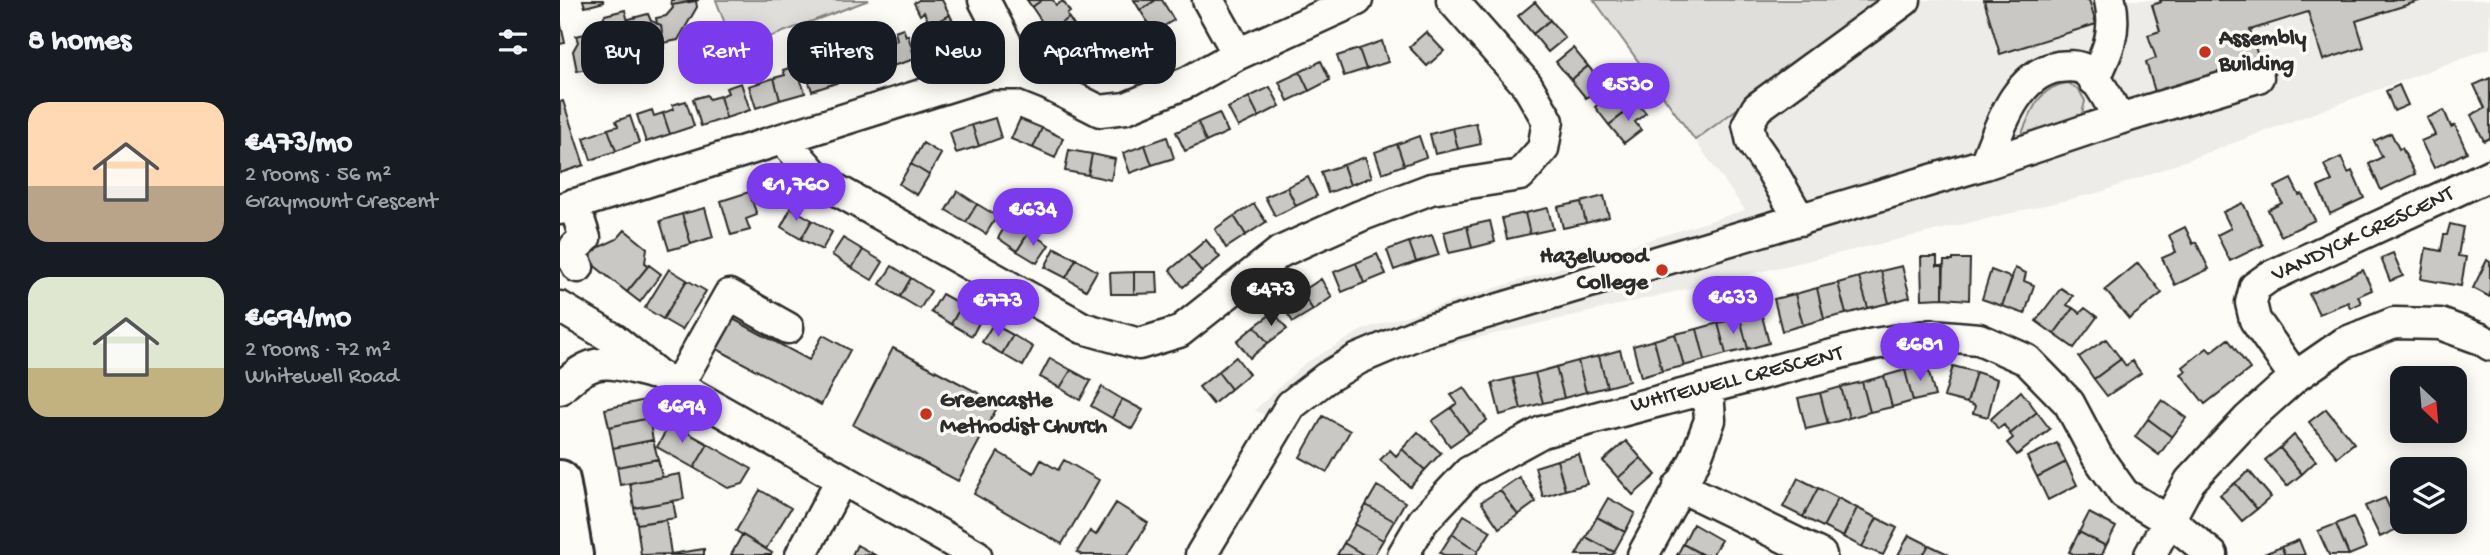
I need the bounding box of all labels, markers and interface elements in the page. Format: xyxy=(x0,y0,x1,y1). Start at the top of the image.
chip: Buy xyxy=(581,21,664,84)
chip: Rent xyxy=(678,21,773,84)
chip: Filters xyxy=(787,21,897,84)
chip: New xyxy=(911,21,1005,84)
chip: Apartment xyxy=(1019,21,1176,84)
icon: filters xyxy=(494,23,532,61)
text: 8 homes xyxy=(28,25,131,60)
place label: Assembly Building xyxy=(2218,26,2307,79)
marker: Assembly Building xyxy=(2197,44,2213,60)
pin: €530 xyxy=(1587,64,1669,123)
text: €530 xyxy=(1603,72,1653,99)
text: €473/mo xyxy=(245,127,352,162)
icon: home xyxy=(84,130,168,214)
text: 2 rooms · 56 m² xyxy=(245,162,391,189)
pin: €1,760 xyxy=(739,164,853,223)
text: €1,760 xyxy=(763,172,829,199)
street label: VANDYCK CRESCENT xyxy=(2267,180,2459,289)
pin: €634 xyxy=(992,188,1074,248)
text: Graymount Crescent xyxy=(245,189,438,216)
text: €634 xyxy=(1009,197,1057,224)
place label: Hazelwood College xyxy=(1540,244,1651,297)
marker: Hazelwood College xyxy=(1654,262,1670,278)
pin: €473 xyxy=(1230,268,1312,328)
pin: €633 xyxy=(1692,276,1774,336)
text: €473 xyxy=(1247,277,1295,304)
pin: €773 xyxy=(957,280,1039,339)
text: €633 xyxy=(1708,285,1758,312)
text: €773 xyxy=(973,288,1023,315)
text: €694/mo xyxy=(245,302,351,337)
icon: home xyxy=(84,305,168,389)
pin: €681 xyxy=(1879,324,1961,383)
text: €681 xyxy=(1896,332,1944,359)
text: 2 rooms · 72 m² xyxy=(245,337,391,364)
street label: WHITEWELL CRESCENT xyxy=(1628,340,1847,419)
text: Whitewell Road xyxy=(245,364,399,391)
north arrow xyxy=(2390,366,2468,443)
map controls xyxy=(2390,366,2467,534)
pin: €694 xyxy=(641,386,723,445)
place label: Greencastle Methodist Church xyxy=(940,388,1108,441)
text: €694 xyxy=(658,394,706,421)
marker: Greencastle Methodist Church xyxy=(918,406,934,422)
button: layers xyxy=(2390,457,2467,534)

